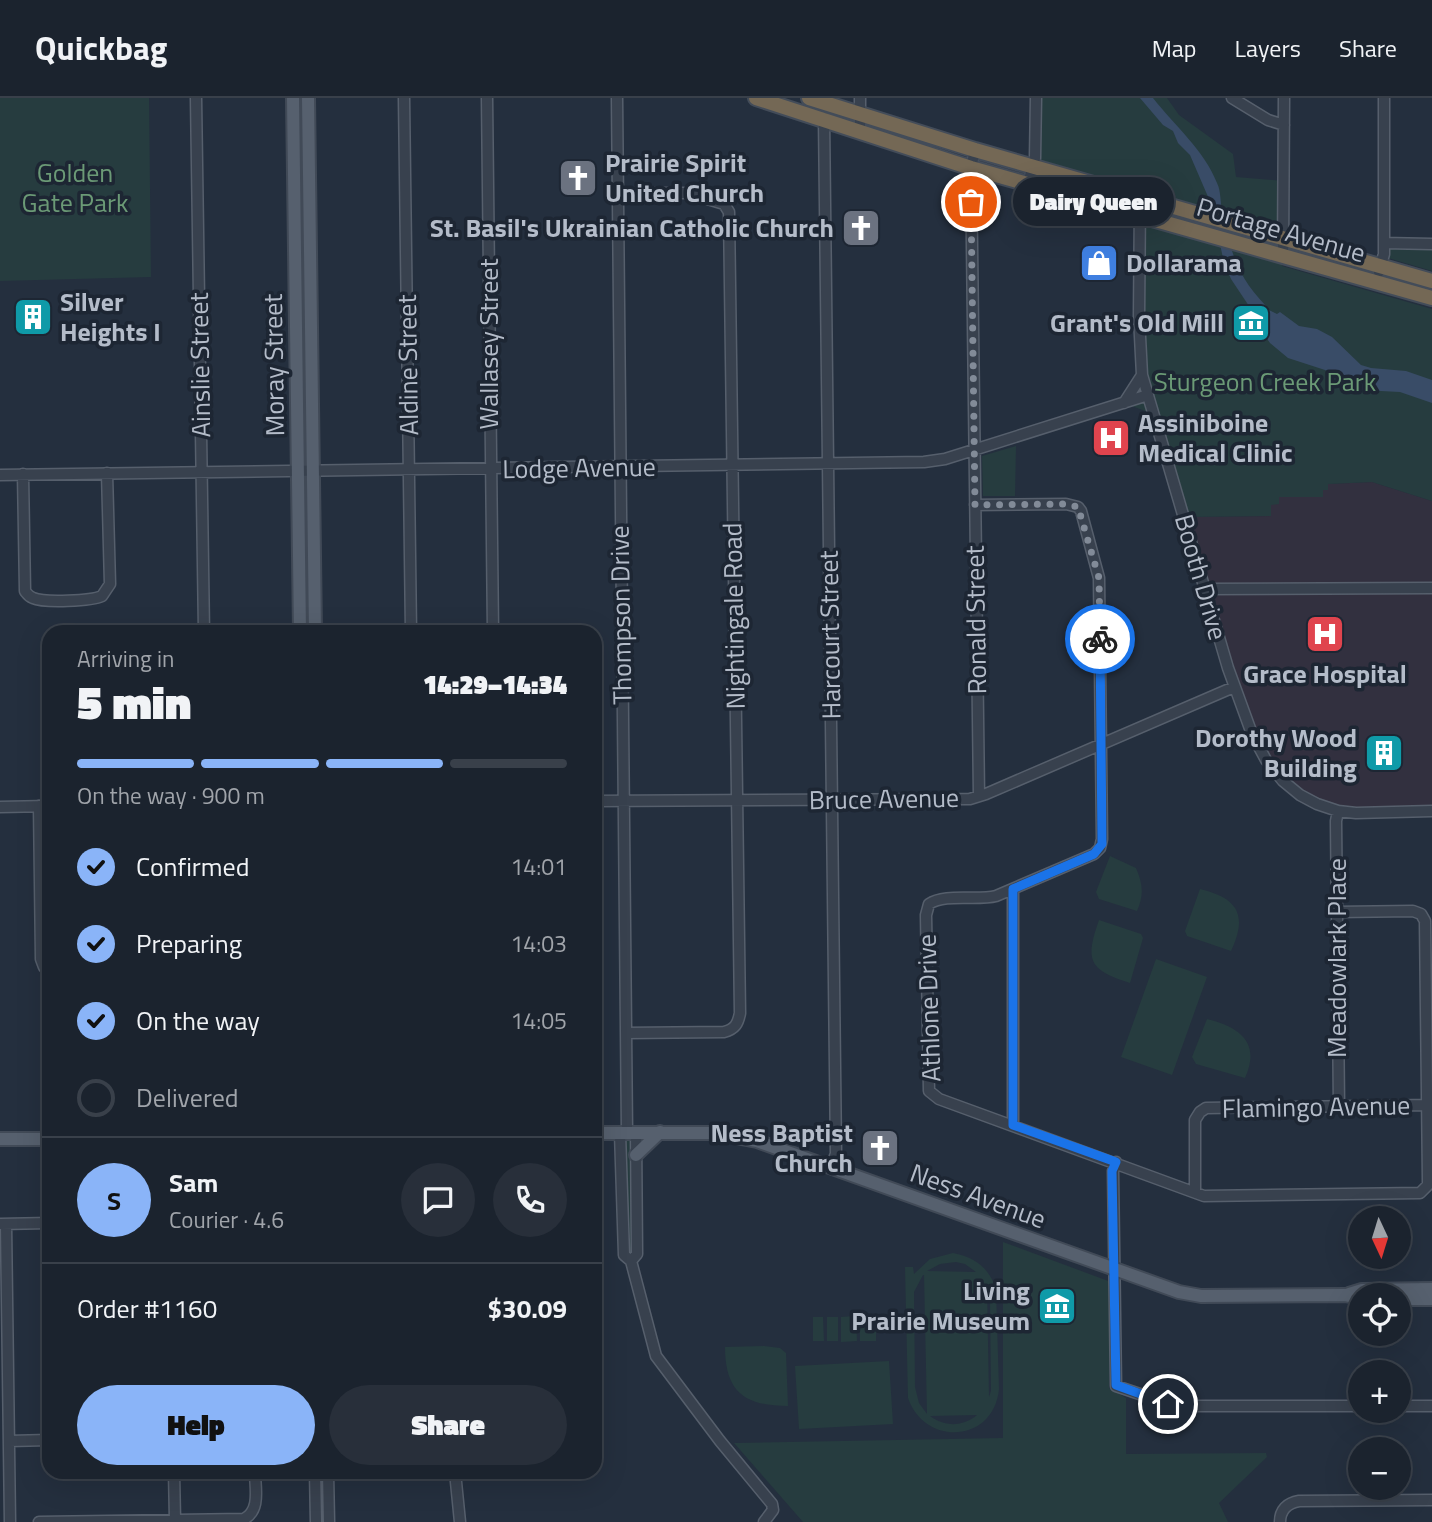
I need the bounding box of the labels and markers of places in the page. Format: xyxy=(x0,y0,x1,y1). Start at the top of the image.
place label: Prairie Spirit United Church xyxy=(605,143,764,212)
church icon: Prairie Spirit United Church xyxy=(557,157,599,199)
pin xyxy=(941,172,1001,232)
callout: Dairy Queen xyxy=(1013,178,1174,226)
church icon: St. Basil's Ukrainian Catholic Church xyxy=(840,207,882,249)
place label: St. Basil's Ukrainian Catholic Church xyxy=(430,208,834,247)
shop icon: Dollarama xyxy=(1078,242,1120,284)
place label: Dollarama xyxy=(1126,243,1242,282)
place label: Silver Heights I xyxy=(60,282,161,351)
building icon: Silver Heights I xyxy=(12,296,54,338)
museum icon: Grant's Old Mill xyxy=(1230,302,1272,344)
place label: Grant's Old Mill xyxy=(1050,303,1224,342)
place label: Assiniboine Medical Clinic xyxy=(1138,403,1293,472)
hospital icon: Assiniboine Medical Clinic xyxy=(1090,417,1132,459)
hospital icon: Grace Hospital xyxy=(1304,613,1346,655)
place label: Grace Hospital xyxy=(1243,654,1407,693)
place label: Dorothy Wood Building xyxy=(1195,718,1357,787)
building icon: Dorothy Wood Building xyxy=(1363,732,1405,774)
place label: Ness Baptist Church xyxy=(710,1113,853,1182)
church icon: Ness Baptist Church xyxy=(859,1127,901,1169)
place label: Living Prairie Museum xyxy=(851,1271,1030,1340)
museum icon: Living Prairie Museum xyxy=(1036,1285,1078,1327)
pin xyxy=(1138,1374,1198,1434)

